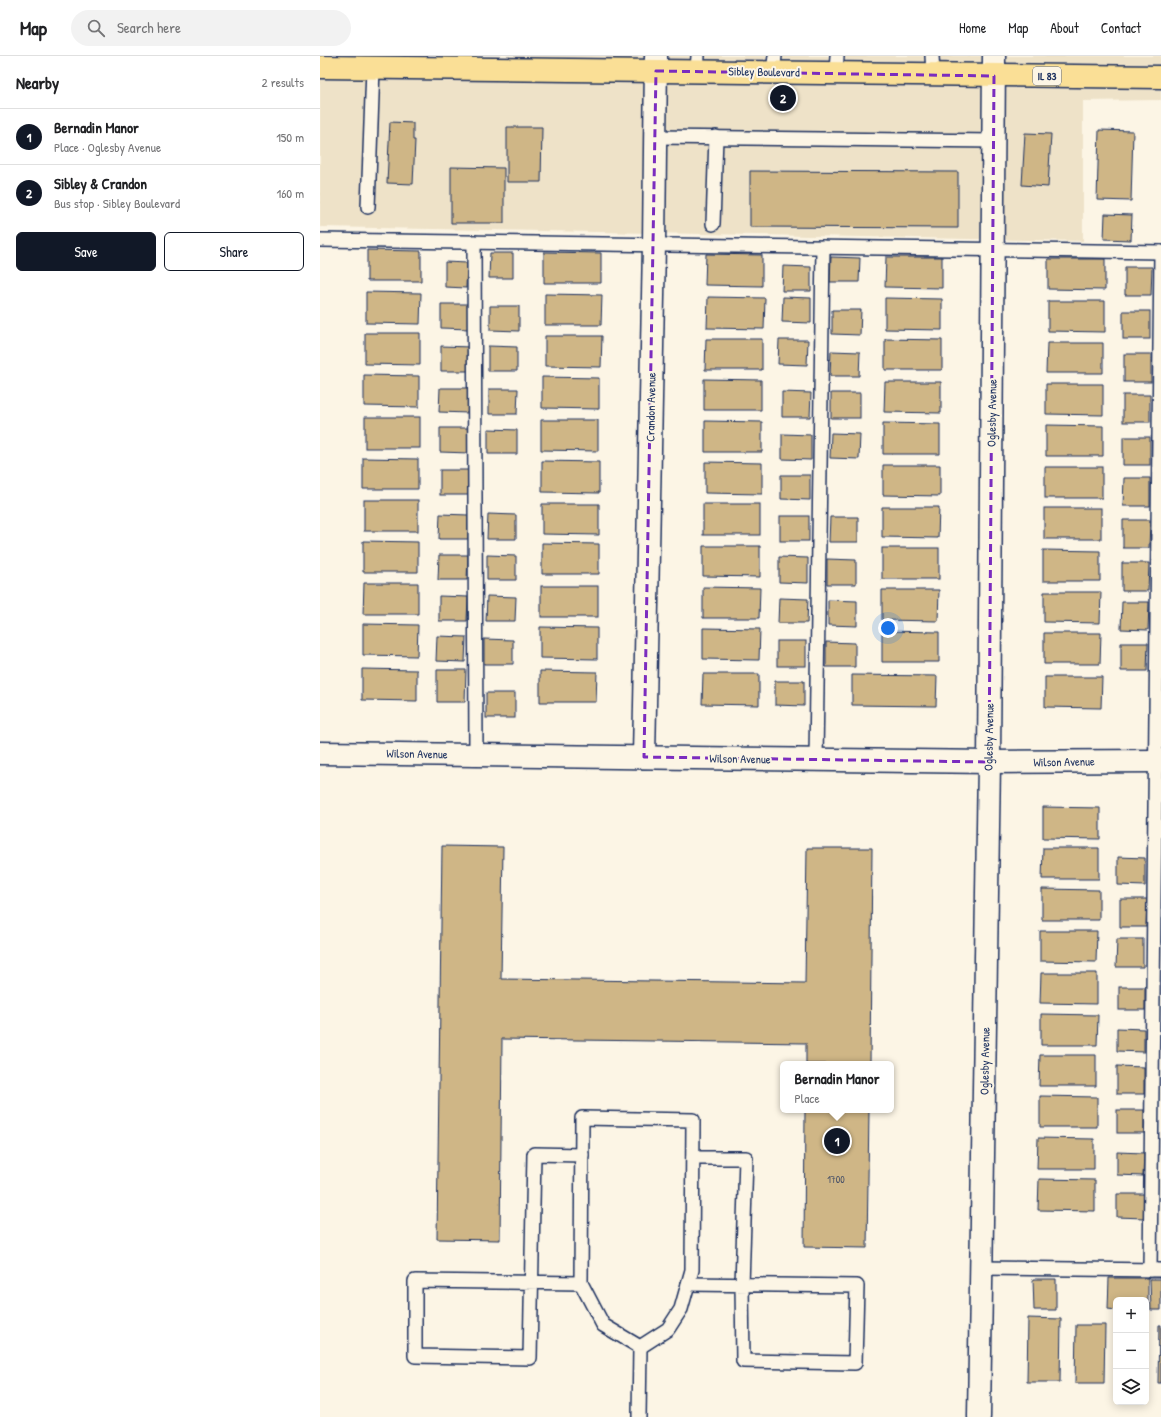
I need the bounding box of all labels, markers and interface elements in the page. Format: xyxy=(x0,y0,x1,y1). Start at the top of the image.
search box xyxy=(71,10,351,46)
text: Map xyxy=(20,15,47,41)
icon: search xyxy=(85,17,107,39)
text: Search here xyxy=(117,17,181,38)
text: Home xyxy=(959,18,986,37)
text: Map xyxy=(1008,18,1028,37)
text: About xyxy=(1050,18,1079,37)
text: Contact xyxy=(1101,18,1141,37)
street label: Sibley Boulevard xyxy=(728,62,800,81)
road number: IL 83 xyxy=(1033,67,1061,85)
text: Nearby xyxy=(16,71,59,94)
text: 2 results xyxy=(262,73,304,91)
pin: 2 xyxy=(770,83,796,113)
text: Bernadin Manor xyxy=(54,117,139,138)
text: 1 xyxy=(27,128,31,146)
text: 150 m xyxy=(276,128,304,146)
text: Place · Oglesby Avenue xyxy=(54,138,161,156)
text: Sibley & Crandon xyxy=(54,173,147,194)
text: 2 xyxy=(26,184,32,202)
text: 160 m xyxy=(276,184,304,202)
text: Bus stop · Sibley Boulevard xyxy=(54,194,180,212)
button: Save xyxy=(16,232,156,271)
button: Share xyxy=(164,232,304,271)
street label: Crandon Avenue xyxy=(641,372,660,442)
street label: Oglesby Avenue xyxy=(982,379,1001,447)
your location xyxy=(878,618,898,638)
street label: Oglesby Avenue xyxy=(979,703,998,771)
street label: Wilson Avenue xyxy=(386,744,448,763)
street label: Wilson Avenue xyxy=(709,749,771,768)
street label: Wilson Avenue xyxy=(1033,752,1095,771)
street label: Oglesby Avenue xyxy=(975,1027,994,1095)
popup xyxy=(780,1061,894,1113)
text: Bernadin Manor xyxy=(795,1068,879,1089)
text: Place xyxy=(795,1089,820,1107)
pin: 1 xyxy=(824,1126,850,1156)
house number: 1700 xyxy=(827,1173,845,1186)
map controls xyxy=(1113,1297,1149,1405)
button: + xyxy=(1113,1297,1149,1333)
button: − xyxy=(1113,1333,1149,1369)
button: layers xyxy=(1113,1369,1149,1405)

